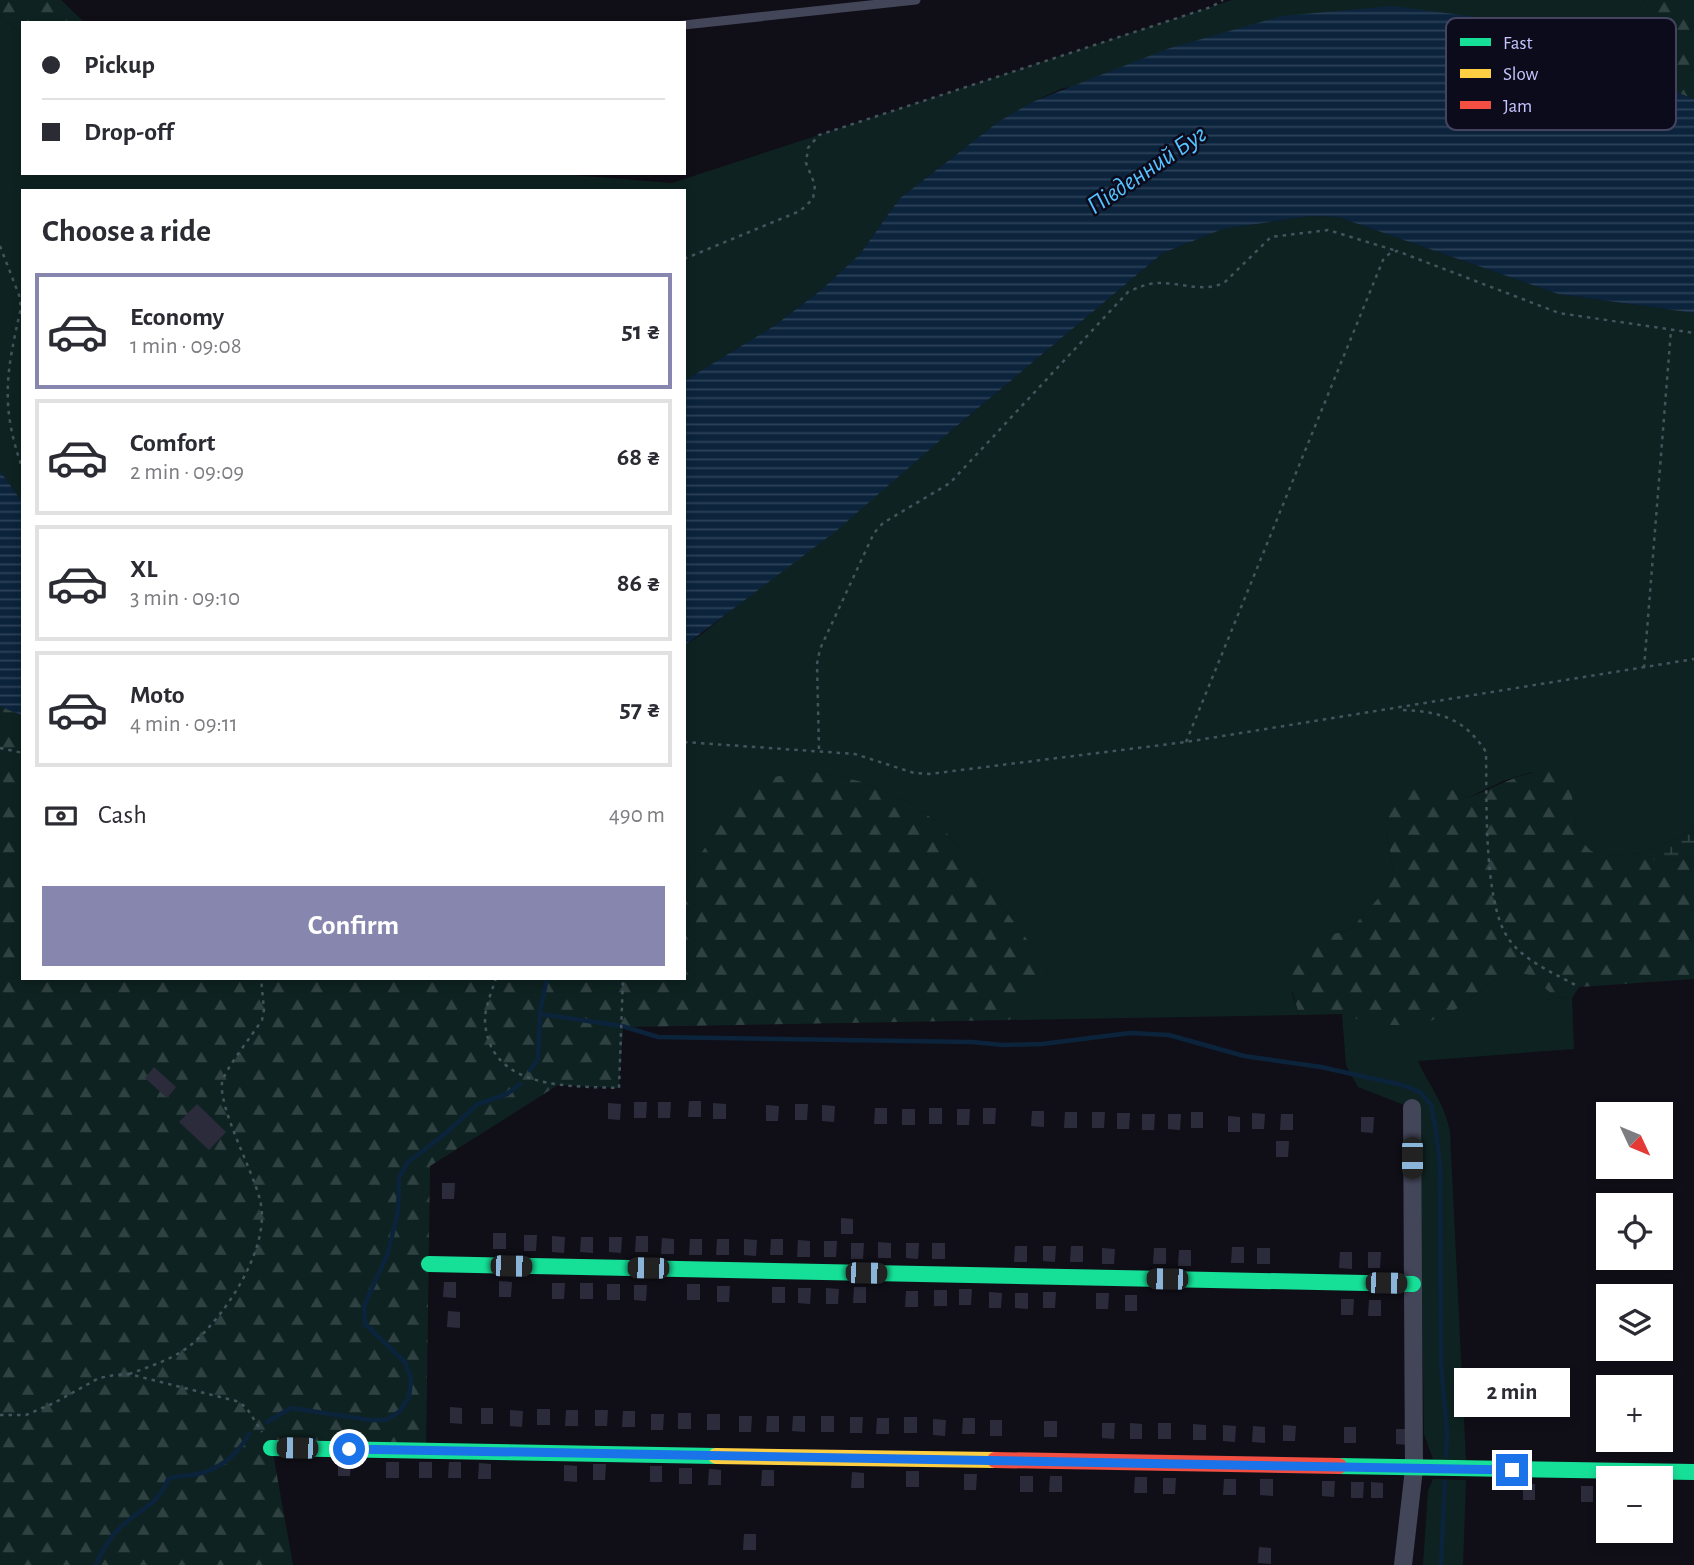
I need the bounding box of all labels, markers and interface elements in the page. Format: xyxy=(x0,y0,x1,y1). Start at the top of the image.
legend xyxy=(1446,18,1676,130)
text: Fast xyxy=(1503,34,1533,53)
text: Pickup xyxy=(84,52,155,78)
text: Slow xyxy=(1503,65,1539,84)
text: Jam xyxy=(1503,97,1532,116)
text: Drop-off xyxy=(84,119,173,145)
water label: Південний Буг xyxy=(1082,121,1211,219)
text: Choose a ride xyxy=(42,215,211,247)
icon: car xyxy=(46,300,109,363)
text: Economy xyxy=(130,304,224,330)
text: 51 ₴ xyxy=(621,318,661,344)
text: 1 min · 09:08 xyxy=(130,335,242,358)
icon: car xyxy=(46,426,109,489)
text: Comfort xyxy=(130,430,215,456)
text: 68 ₴ xyxy=(617,444,661,470)
text: 2 min · 09:09 xyxy=(130,461,244,484)
icon: car xyxy=(46,552,109,615)
text: XL xyxy=(130,556,157,582)
text: 86 ₴ xyxy=(617,570,661,596)
text: 3 min · 09:10 xyxy=(130,587,240,610)
icon: car xyxy=(46,678,109,741)
text: Moto xyxy=(130,682,185,708)
text: 57 ₴ xyxy=(620,696,661,722)
text: 4 min · 09:11 xyxy=(130,713,238,736)
icon: cash xyxy=(42,797,80,835)
text: Cash xyxy=(98,802,147,828)
text: 490 m xyxy=(609,804,665,827)
button: Confirm xyxy=(42,886,665,966)
north arrow xyxy=(1596,1102,1673,1180)
map controls xyxy=(1596,1102,1673,1543)
car xyxy=(1402,1137,1423,1179)
button: locate xyxy=(1596,1193,1673,1270)
car xyxy=(490,1255,533,1277)
car xyxy=(627,1257,670,1279)
car xyxy=(845,1262,888,1284)
car xyxy=(1146,1268,1189,1290)
car xyxy=(1365,1272,1408,1294)
button: layers xyxy=(1596,1284,1673,1361)
callout: 2 min xyxy=(1454,1368,1570,1418)
button: + xyxy=(1596,1375,1673,1452)
text: 2 min xyxy=(1486,1381,1538,1404)
route start xyxy=(333,1433,365,1465)
car xyxy=(276,1437,319,1459)
route end xyxy=(1496,1454,1528,1486)
button: − xyxy=(1596,1466,1673,1543)

